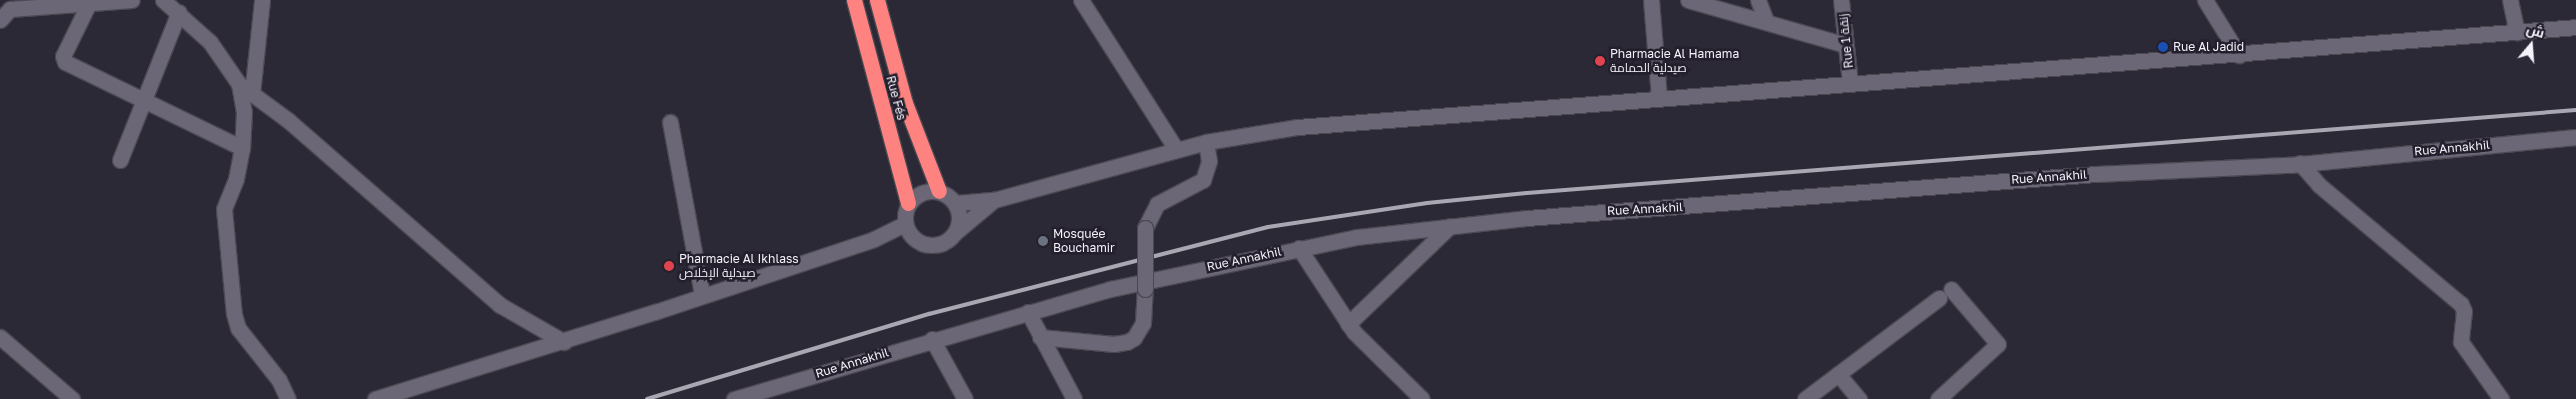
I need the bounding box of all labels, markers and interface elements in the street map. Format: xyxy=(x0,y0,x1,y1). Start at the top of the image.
street label: Rue 1 زنقة xyxy=(1836,13,1856,69)
text: ش xyxy=(2525,19,2547,41)
north arrow xyxy=(2506,20,2556,70)
place label: Rue Al Jadid xyxy=(2173,40,2244,54)
marker: Rue Al Jadid xyxy=(2157,41,2169,53)
place label: Pharmacie Al Hamama صيدلية الحمامة xyxy=(1610,47,1739,75)
marker: Pharmacie Al Hamama صيدلية الحمامة xyxy=(1594,55,1606,67)
street label: Rue Fés xyxy=(883,74,909,122)
street label: Rue Annakhil xyxy=(2414,138,2490,158)
street label: Rue Annakhil xyxy=(2011,167,2087,187)
street label: Rue Annakhil xyxy=(1607,200,1683,218)
place label: Mosquée Bouchamir xyxy=(1053,227,1115,255)
marker: Mosquée Bouchamir xyxy=(1037,235,1049,247)
street label: Rue Annakhil xyxy=(1205,244,1283,274)
place label: Pharmacie Al Ikhlass صيدلية الإخلاص xyxy=(679,252,799,280)
marker: Pharmacie Al Ikhlass صيدلية الإخلاص xyxy=(663,260,675,272)
street label: Rue Annakhil xyxy=(814,345,890,381)

